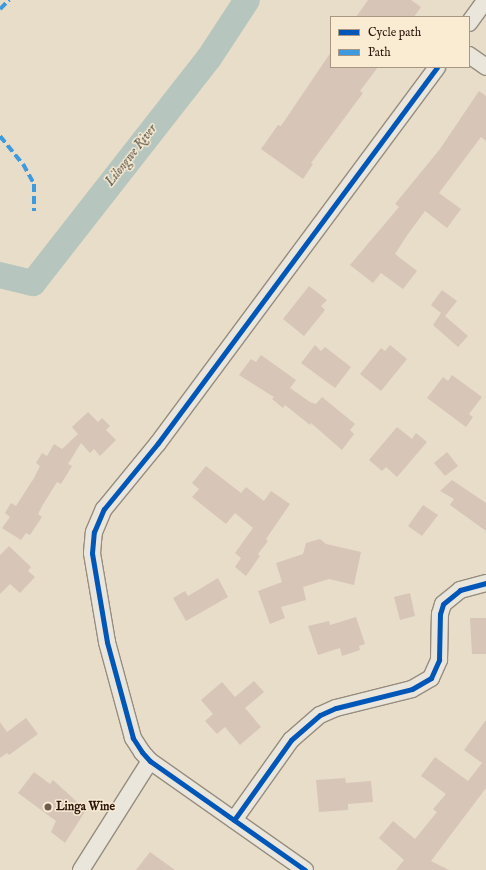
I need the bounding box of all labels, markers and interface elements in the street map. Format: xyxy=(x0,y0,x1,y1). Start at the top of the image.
legend xyxy=(330,16,470,68)
text: Cycle path xyxy=(368,25,421,40)
text: Path xyxy=(368,45,391,60)
water label: Lilongwe River xyxy=(103,122,161,190)
place label: Linga Wine xyxy=(56,800,115,814)
marker: Linga Wine xyxy=(43,802,53,812)

